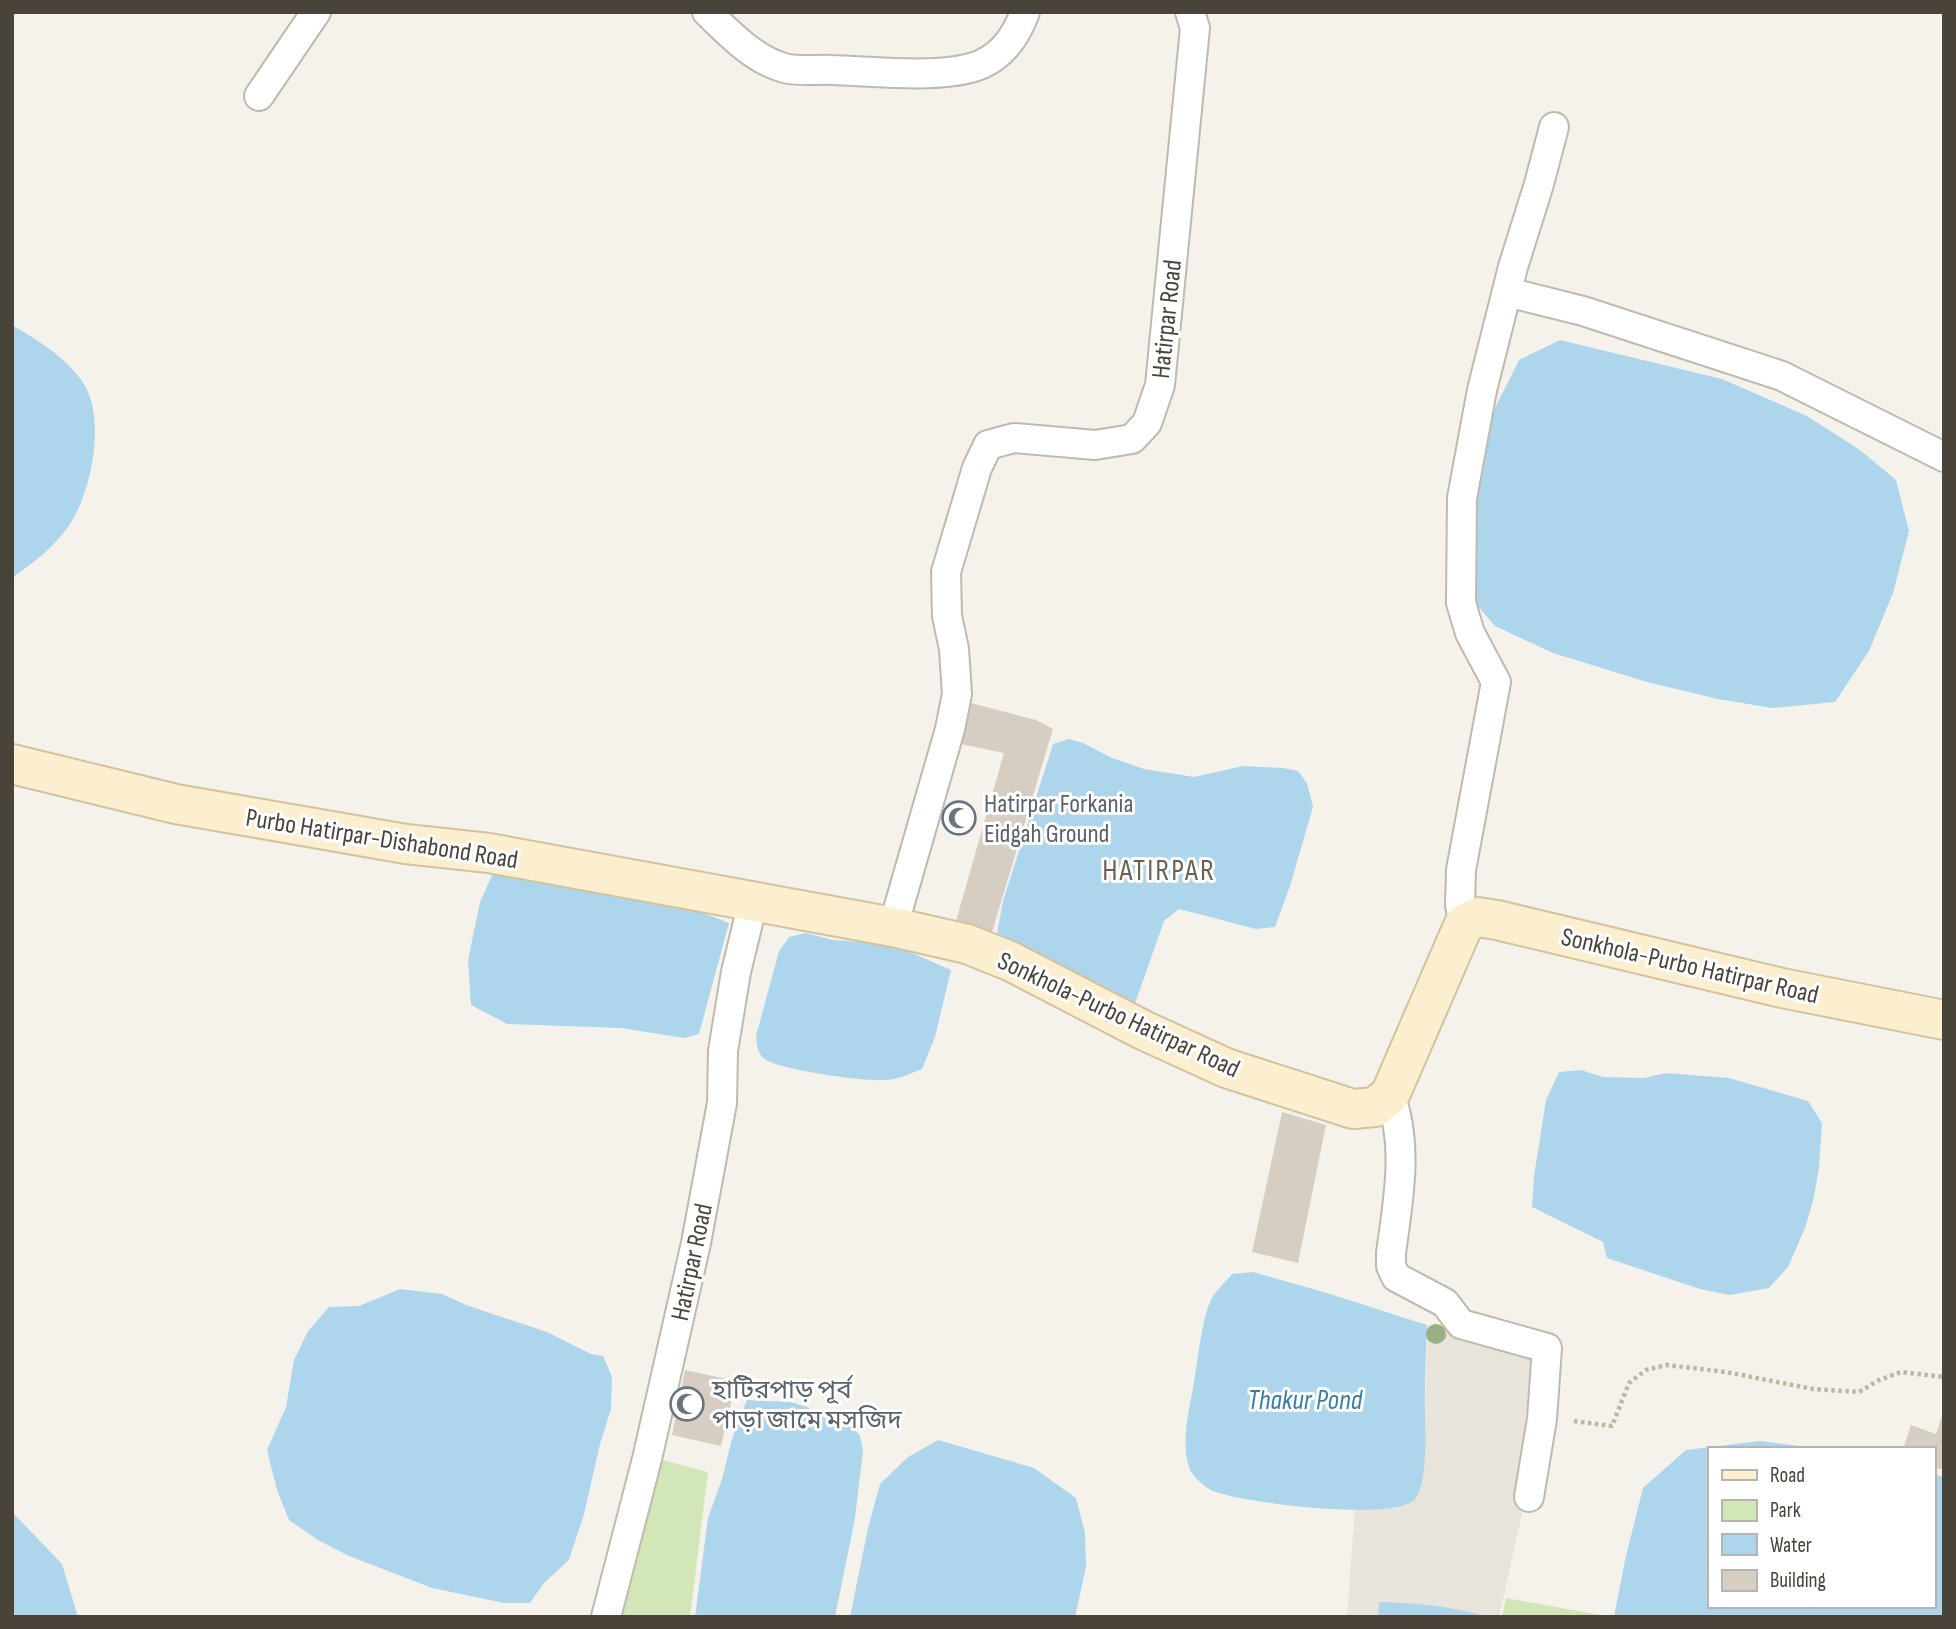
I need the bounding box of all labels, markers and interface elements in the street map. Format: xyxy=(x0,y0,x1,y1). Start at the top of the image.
street label: Hatirpar Road xyxy=(1146,258,1189,380)
place label: Hatirpar Forkania Eidgah Ground xyxy=(984,789,1133,850)
mosque icon: Hatirpar Forkania Eidgah Ground xyxy=(940,799,978,837)
street label: Purbo Hatirpar-Dishabond Road xyxy=(243,803,520,876)
district label: HATIRPAR xyxy=(1102,853,1216,889)
street label: Sonkhola-Purbo Hatirpar Road xyxy=(1558,922,1821,1011)
street label: Sonkhola-Purbo Hatirpar Road xyxy=(992,946,1244,1085)
street label: Hatirpar Road xyxy=(665,1201,720,1324)
place label: হাটিরপাড় পূর্ব পাড়া জামে মসজিদ xyxy=(711,1374,902,1436)
water label: Thakur Pond xyxy=(1248,1384,1364,1417)
mosque icon: হাটিরপাড় পূর্ব পাড়া জামে মসজিদ xyxy=(668,1385,706,1423)
legend xyxy=(1708,1447,1935,1608)
text: Road xyxy=(1770,1463,1805,1488)
text: Park xyxy=(1770,1498,1801,1523)
text: Water xyxy=(1770,1533,1812,1558)
text: Building xyxy=(1770,1568,1826,1593)

